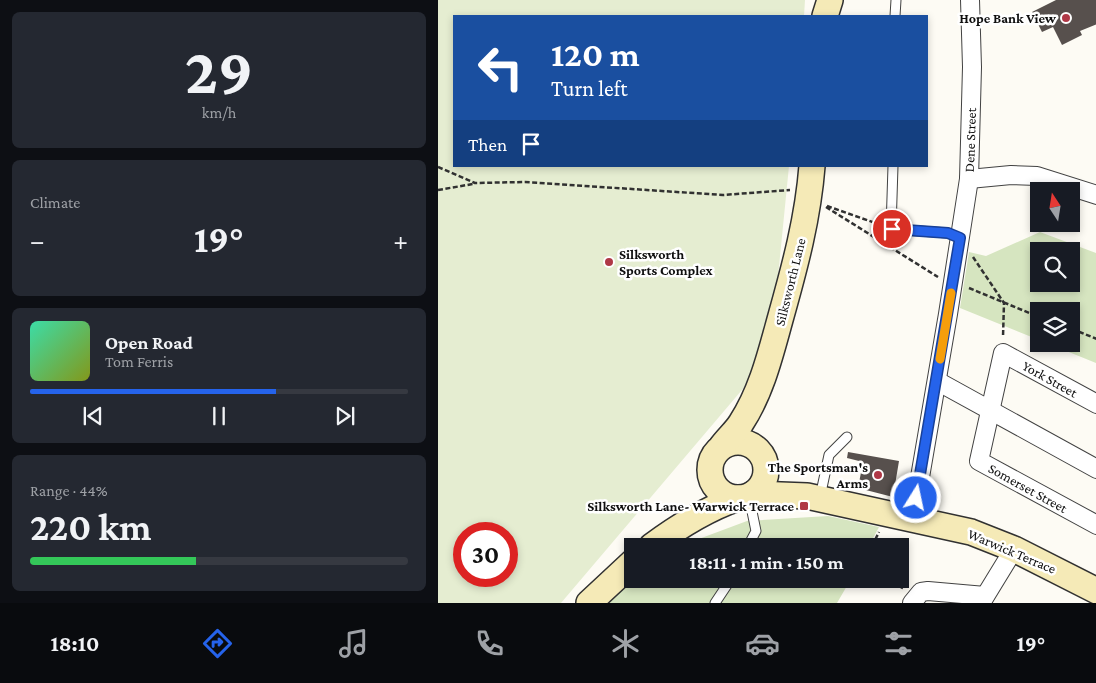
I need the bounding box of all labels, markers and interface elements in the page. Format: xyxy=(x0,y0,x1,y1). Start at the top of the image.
place label: Hope Bank View xyxy=(959,10,1057,26)
marker: Hope Bank View xyxy=(1060,12,1072,24)
text: 29 xyxy=(185,35,253,107)
icon: left xyxy=(468,35,533,100)
text: 120 m xyxy=(551,35,640,74)
text: Turn left xyxy=(551,76,628,101)
text: km/h xyxy=(202,104,236,121)
street label: Dene Street xyxy=(961,107,979,173)
icon: arrive xyxy=(517,130,545,158)
text: Then xyxy=(468,134,507,155)
north arrow xyxy=(1030,182,1080,232)
map controls xyxy=(1030,182,1080,352)
text: Climate xyxy=(30,194,80,211)
pin xyxy=(871,208,913,250)
icon: arrive xyxy=(878,215,906,243)
text: 19° xyxy=(194,218,244,260)
text: − xyxy=(30,225,45,256)
text: + xyxy=(393,225,408,256)
street label: Silksworth Lane xyxy=(771,236,809,328)
button: search xyxy=(1030,242,1080,292)
place label: Silksworth Sports Complex xyxy=(619,246,714,278)
marker: Silksworth Sports Complex xyxy=(603,256,615,268)
button: layers xyxy=(1030,302,1080,352)
text: Open Road xyxy=(105,332,193,353)
text: Tom Ferris xyxy=(105,353,173,370)
street label: York Street xyxy=(1020,357,1081,401)
icon: previous xyxy=(79,402,107,430)
icon: pause xyxy=(205,402,233,430)
icon: next xyxy=(331,402,359,430)
place label: The Sportsman's Arms xyxy=(768,459,868,491)
street label: Somerset Street xyxy=(986,460,1070,516)
marker: The Sportsman's Arms xyxy=(872,469,884,481)
position arrow xyxy=(889,471,941,523)
text: Range · 44% xyxy=(30,482,107,499)
place label: Silksworth Lane- Warwick Terrace xyxy=(587,498,794,514)
marker: Silksworth Lane- Warwick Terrace xyxy=(798,500,810,512)
text: 220 km xyxy=(30,506,151,548)
speed limit sign: 30 xyxy=(453,522,518,587)
street label: Warwick Terrace xyxy=(966,525,1058,577)
text: 18:11 · 1 min · 150 m xyxy=(689,552,844,573)
icon: directions xyxy=(200,626,235,661)
icon: music xyxy=(336,626,371,661)
icon: phone xyxy=(472,626,507,661)
icon: climate xyxy=(608,626,643,661)
icon: car xyxy=(745,626,780,661)
icon: filters xyxy=(881,626,916,661)
text: 18:10 xyxy=(51,631,99,656)
text: 19° xyxy=(1017,631,1045,656)

